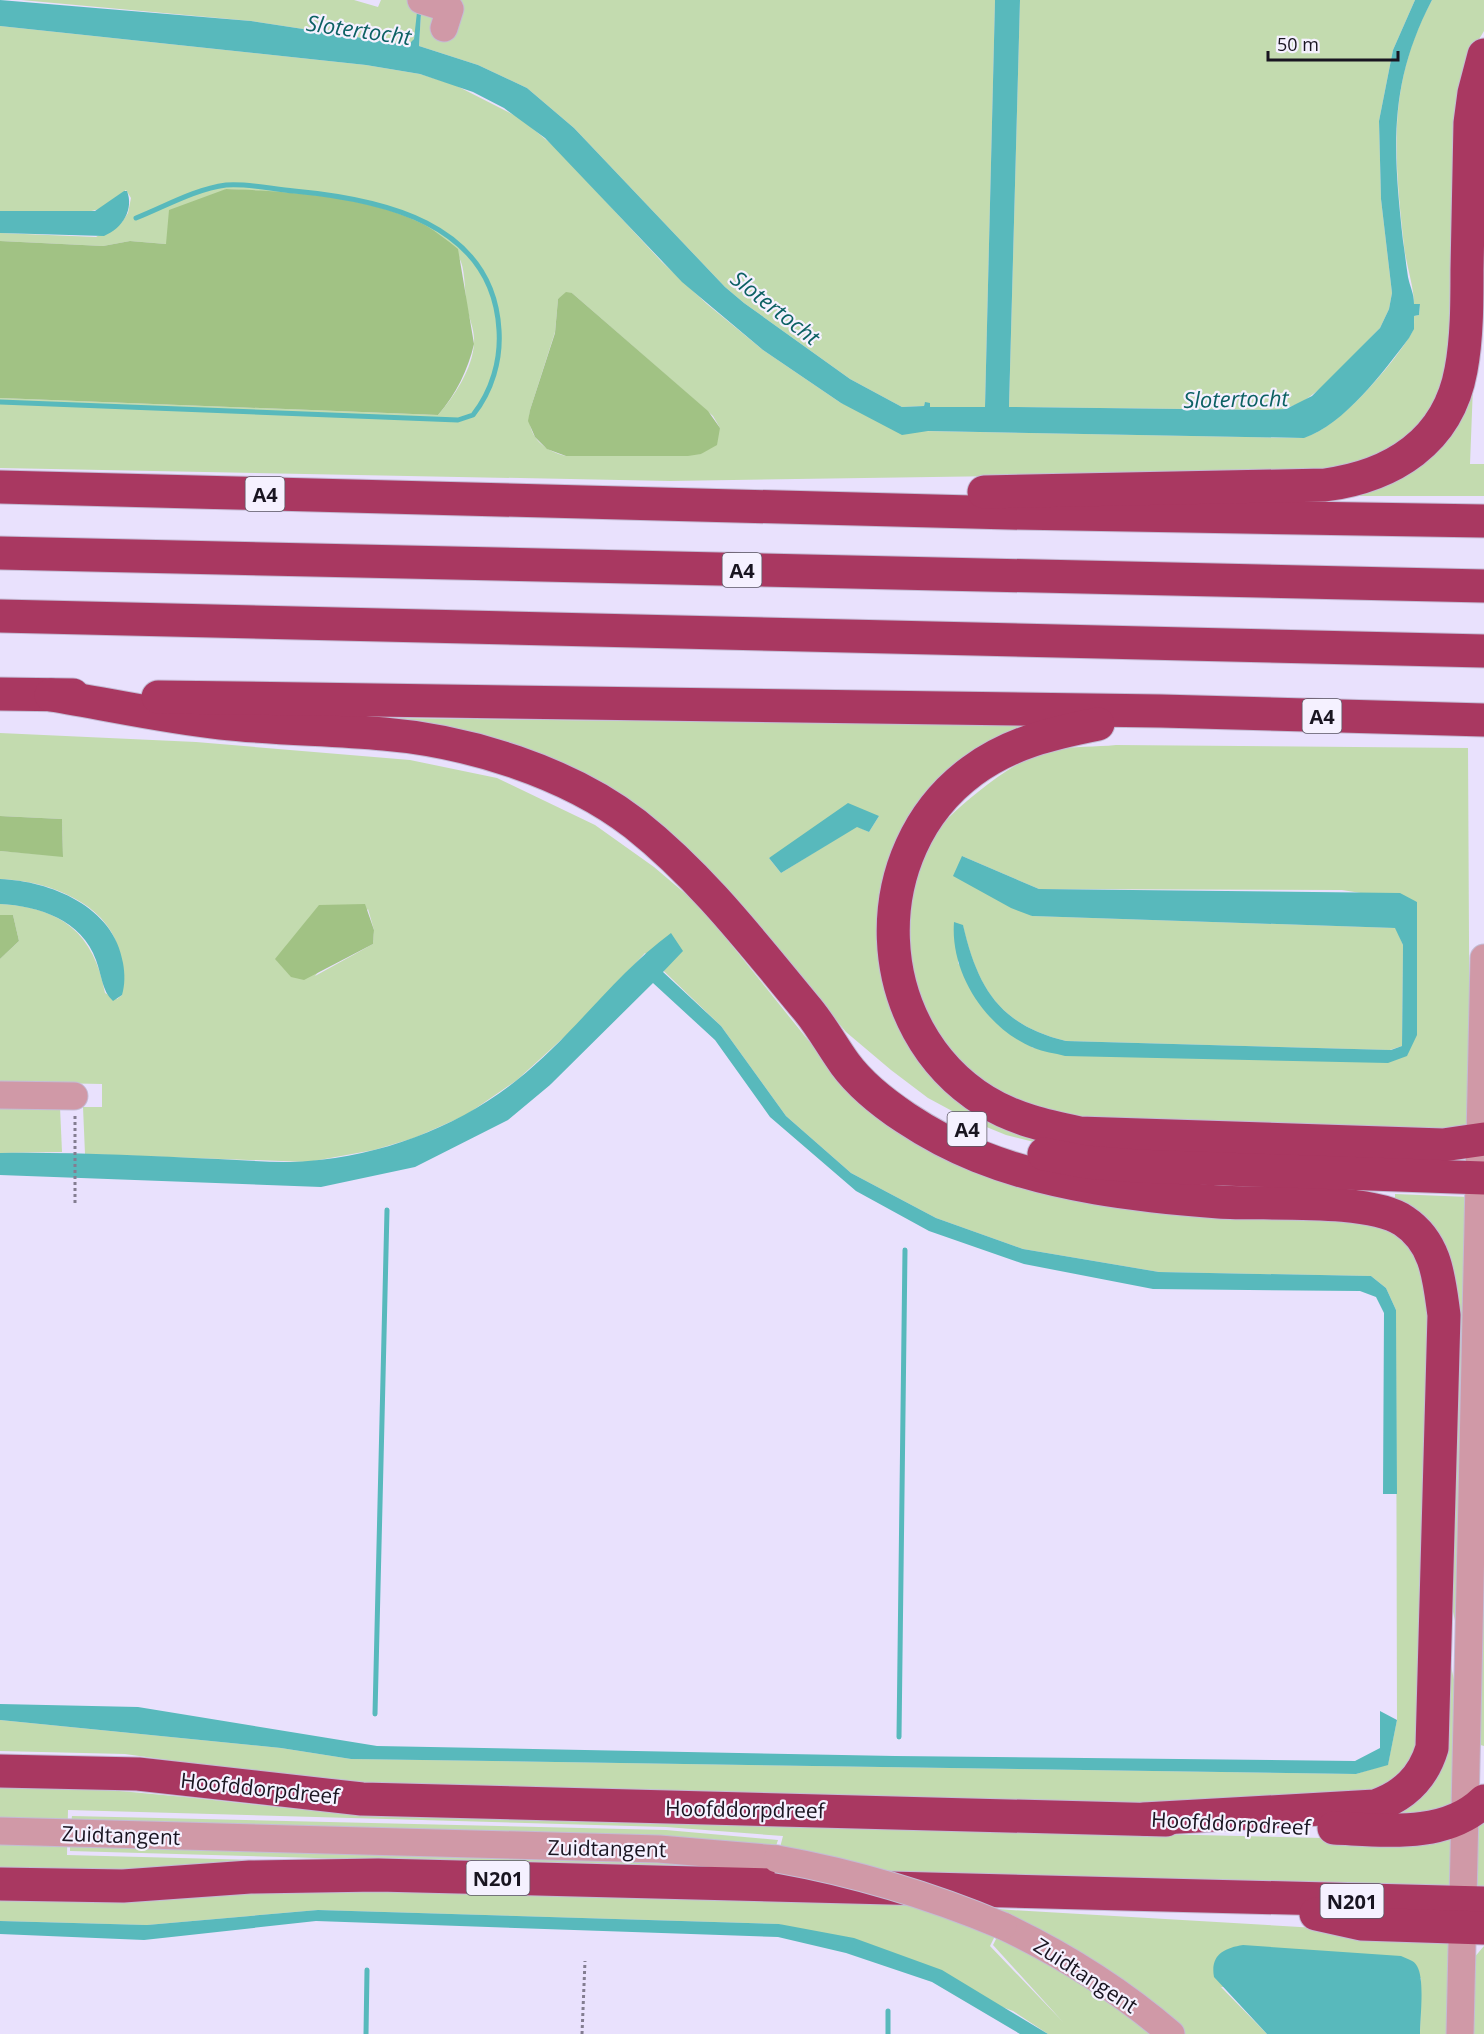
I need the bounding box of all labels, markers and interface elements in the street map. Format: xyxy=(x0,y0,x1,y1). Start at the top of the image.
water label: Slotertocht xyxy=(305,7,414,51)
scale bar xyxy=(1268,24,1398,62)
text: 50 m xyxy=(1277,32,1319,56)
water label: Slotertocht xyxy=(725,263,827,352)
water label: Slotertocht xyxy=(1183,382,1290,414)
road number: A4 xyxy=(246,477,284,511)
road number: A4 xyxy=(722,553,762,587)
road number: A4 xyxy=(1302,699,1342,733)
road number: A4 xyxy=(948,1112,986,1146)
street label: Hoofddorpdreef xyxy=(179,1766,343,1810)
street label: Hoofddorpdreef xyxy=(665,1794,827,1824)
street label: Hoofddorpdreef xyxy=(1151,1805,1313,1841)
street label: Zuidtangent xyxy=(61,1819,181,1851)
street label: Zuidtangent xyxy=(547,1833,667,1863)
road number: N201 xyxy=(466,1861,530,1895)
road number: N201 xyxy=(1320,1884,1384,1918)
street label: Zuidtangent xyxy=(1029,1931,1143,2019)

